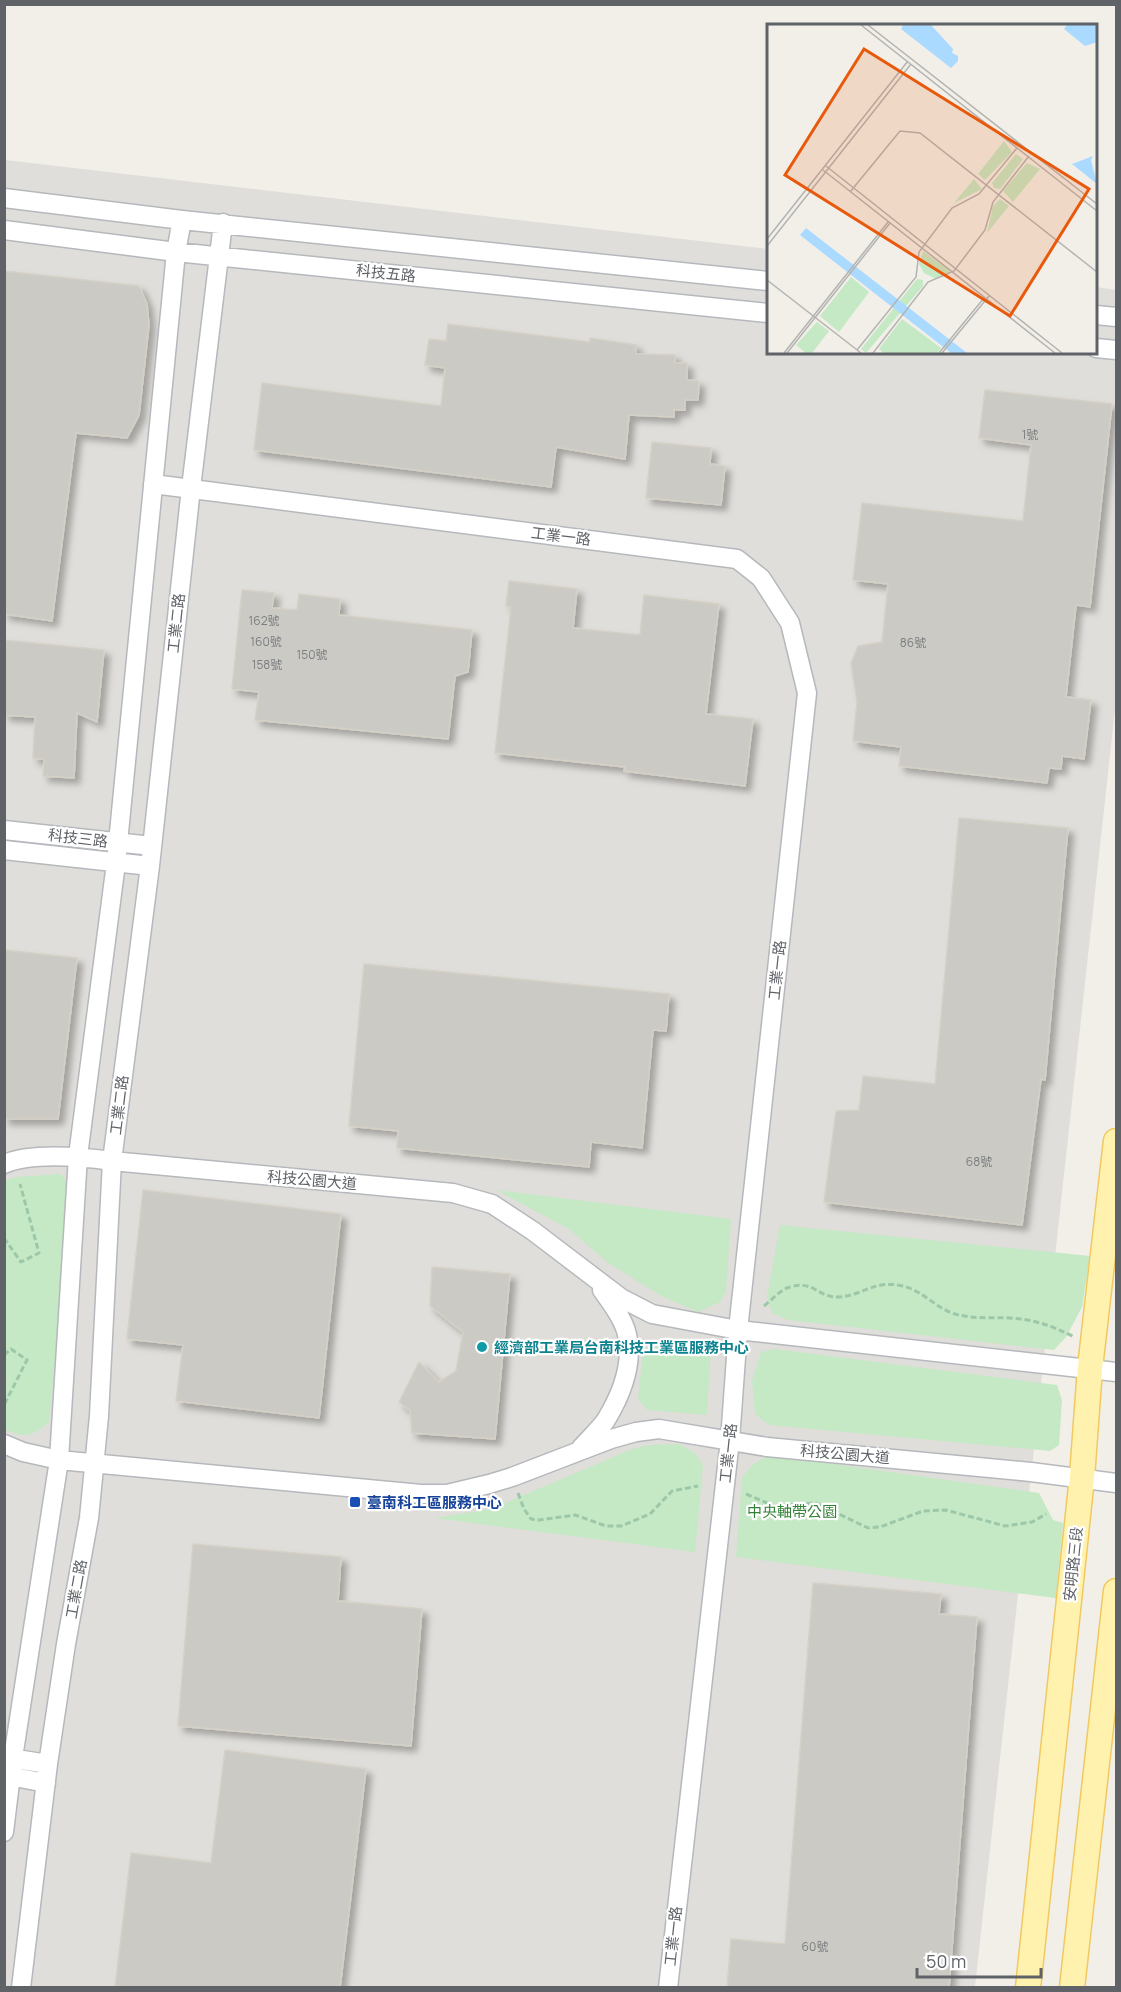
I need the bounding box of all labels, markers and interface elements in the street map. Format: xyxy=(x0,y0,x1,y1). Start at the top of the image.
inset map xyxy=(767,24,1097,354)
street label: 科技五路 xyxy=(355,259,417,287)
house number: 1號 xyxy=(1022,426,1038,443)
street label: 工業一路 xyxy=(530,522,592,550)
street label: 工業二路 xyxy=(162,592,190,654)
house number: 162號 xyxy=(249,612,279,629)
house number: 160號 xyxy=(250,633,282,650)
house number: 86號 xyxy=(900,634,926,651)
house number: 150號 xyxy=(297,646,327,663)
house number: 158號 xyxy=(252,656,282,673)
street label: 科技三路 xyxy=(47,824,109,852)
street label: 工業一路 xyxy=(763,939,791,1001)
street label: 工業二路 xyxy=(105,1074,133,1136)
house number: 68號 xyxy=(966,1153,992,1170)
street label: 科技公園大道 xyxy=(266,1166,358,1194)
place label: 經濟部工業局台南科技工業區服務中心 xyxy=(494,1337,749,1358)
marker: 經濟部工業局台南科技工業區服務中心 xyxy=(475,1340,489,1354)
street label: 工業一路 xyxy=(714,1422,742,1484)
street label: 科技公園大道 xyxy=(799,1440,891,1468)
place label: 臺南科工區服務中心 xyxy=(367,1492,502,1513)
marker: 臺南科工區服務中心 xyxy=(348,1495,362,1509)
park label: 中央軸帶公園 xyxy=(747,1501,837,1522)
street label: 安明路三段 xyxy=(1059,1526,1087,1602)
street label: 工業二路 xyxy=(60,1558,92,1620)
street label: 工業一路 xyxy=(659,1905,687,1967)
house number: 60號 xyxy=(802,1938,828,1955)
scale bar xyxy=(917,1941,1042,1979)
text: 50 m xyxy=(926,1949,966,1973)

